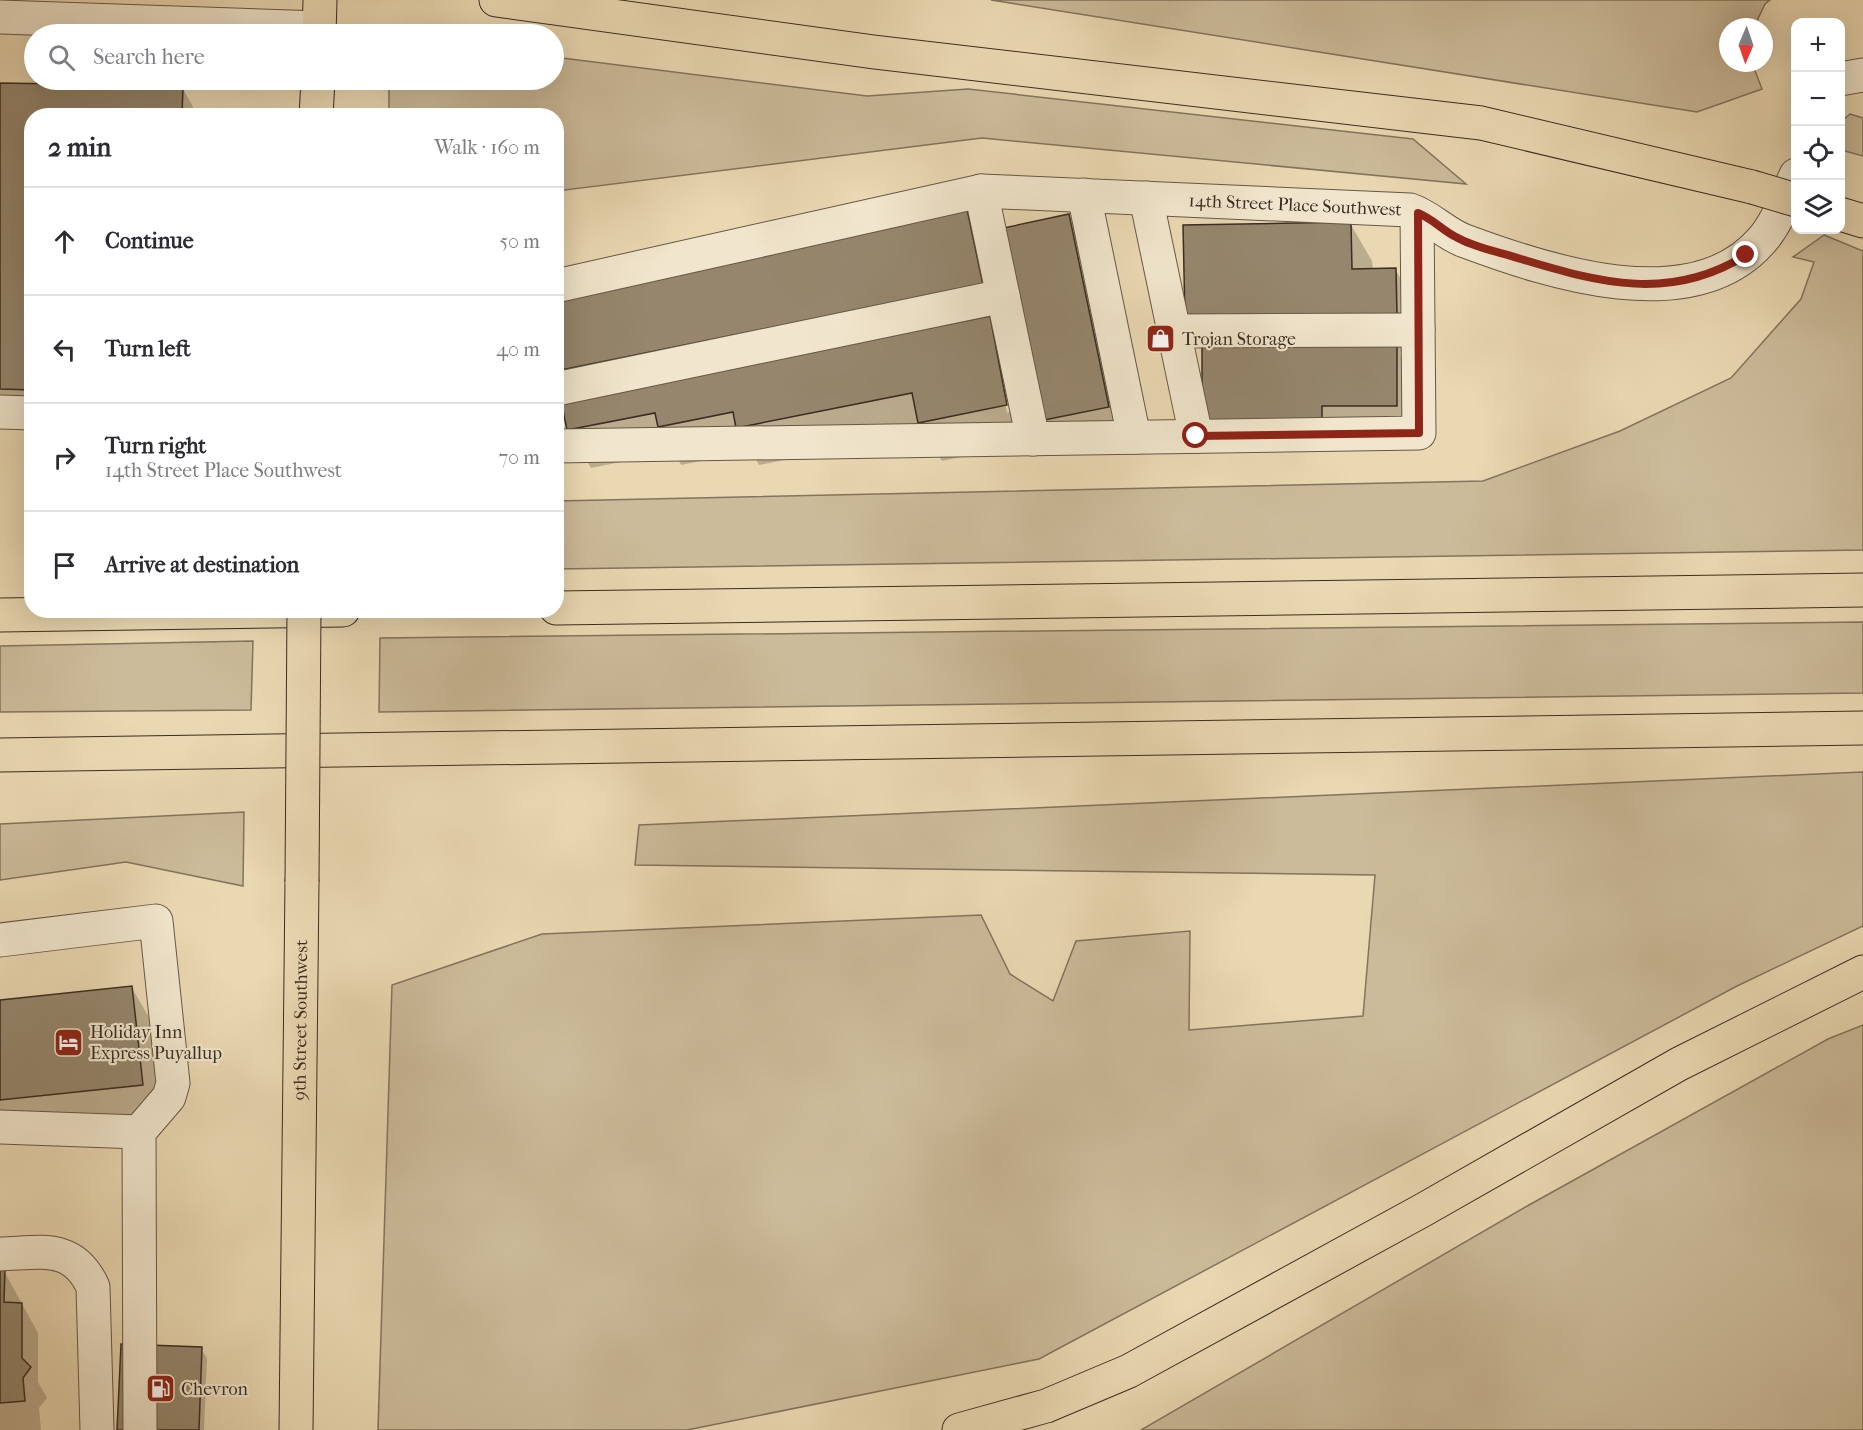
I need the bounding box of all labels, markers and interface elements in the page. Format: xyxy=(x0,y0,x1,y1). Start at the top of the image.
north arrow xyxy=(1719,18,1773,72)
map controls xyxy=(1791,18,1845,234)
button: + xyxy=(1791,18,1845,72)
search box xyxy=(24,24,564,90)
icon: search xyxy=(45,41,78,74)
text: Search here xyxy=(93,44,205,70)
button: − xyxy=(1791,72,1845,126)
button: locate xyxy=(1791,126,1845,180)
text: 2 min xyxy=(48,132,111,163)
text: Walk · 160 m xyxy=(434,136,540,159)
button: layers xyxy=(1791,180,1845,234)
street label: 14th Street Place Southwest xyxy=(1188,190,1403,220)
icon: ahead xyxy=(48,225,81,258)
text: Continue xyxy=(105,228,194,254)
text: 50 m xyxy=(499,230,540,253)
route end xyxy=(1732,241,1758,267)
shop icon: Trojan Storage xyxy=(1145,323,1177,355)
place label: Trojan Storage xyxy=(1182,329,1296,350)
icon: left xyxy=(48,333,81,366)
text: Turn left xyxy=(105,336,191,362)
text: 40 m xyxy=(496,338,540,361)
route start xyxy=(1182,422,1208,448)
text: Turn right xyxy=(105,433,206,459)
icon: right xyxy=(48,441,81,474)
text: 70 m xyxy=(498,446,540,469)
text: 14th Street Place Southwest xyxy=(105,459,342,482)
icon: arrive xyxy=(48,549,81,582)
text: Arrive at destination xyxy=(105,552,299,578)
street label: 9th Street Southwest xyxy=(289,939,312,1101)
place label: Holiday Inn Express Puyallup xyxy=(90,1022,222,1064)
hotel icon: Holiday Inn Express Puyallup xyxy=(53,1026,85,1058)
fuel station icon: Chevron xyxy=(144,1373,176,1405)
place label: Chevron xyxy=(181,1379,248,1400)

